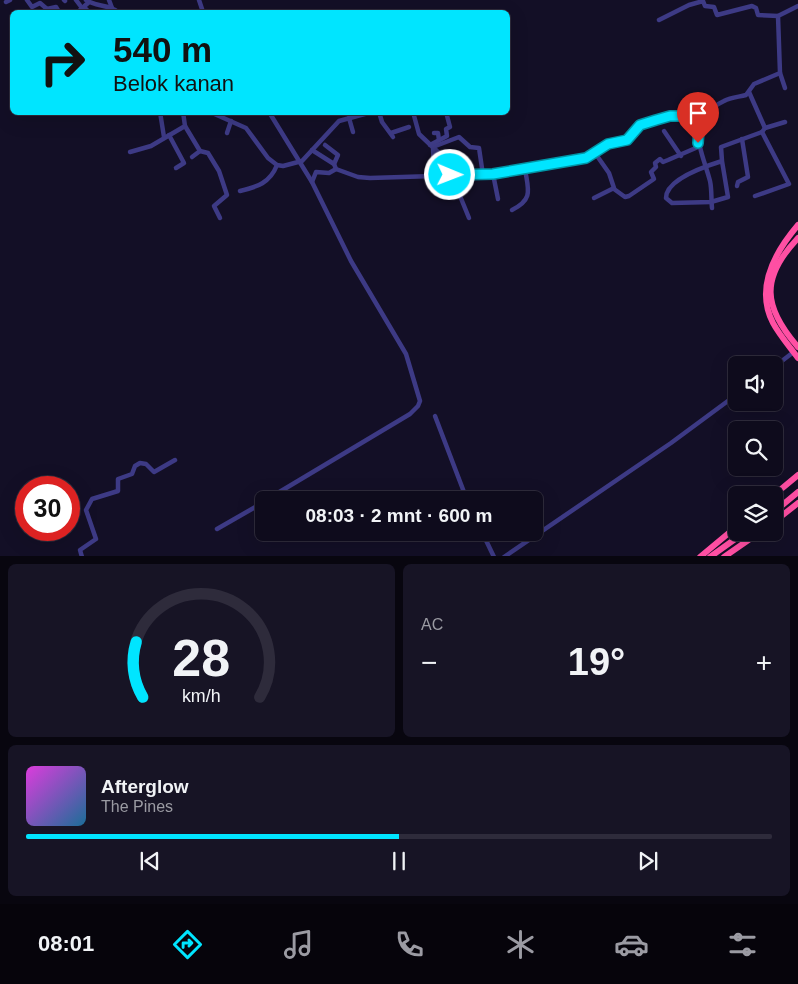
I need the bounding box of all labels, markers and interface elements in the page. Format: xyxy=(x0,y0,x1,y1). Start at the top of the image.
icon: right xyxy=(30,30,95,95)
text: 540 m xyxy=(113,30,212,69)
text: Belok kanan xyxy=(113,71,234,96)
pin xyxy=(677,92,719,143)
icon: arrive xyxy=(684,99,712,127)
position arrow xyxy=(423,148,475,200)
map controls xyxy=(728,356,783,541)
button: sound xyxy=(728,356,783,411)
button: search xyxy=(728,421,783,476)
speed limit sign: 30 xyxy=(15,476,80,541)
button: layers xyxy=(728,486,783,541)
text: 08:03 · 2 mnt · 600 m xyxy=(306,505,492,526)
text: AC xyxy=(421,616,443,633)
text: 28 xyxy=(173,629,230,687)
text: 19° xyxy=(568,641,625,683)
text: − xyxy=(421,647,437,678)
text: + xyxy=(756,647,772,678)
text: km/h xyxy=(182,686,221,706)
text: Afterglow xyxy=(101,776,189,797)
text: The Pines xyxy=(101,798,173,815)
icon: previous xyxy=(136,847,164,875)
icon: pause xyxy=(385,847,413,875)
icon: next xyxy=(634,847,662,875)
icon: directions xyxy=(170,927,205,962)
icon: music xyxy=(281,927,316,962)
icon: phone xyxy=(392,927,427,962)
icon: climate xyxy=(503,927,538,962)
icon: car xyxy=(614,927,649,962)
icon: filters xyxy=(725,927,760,962)
text: 08:01 xyxy=(38,931,94,956)

